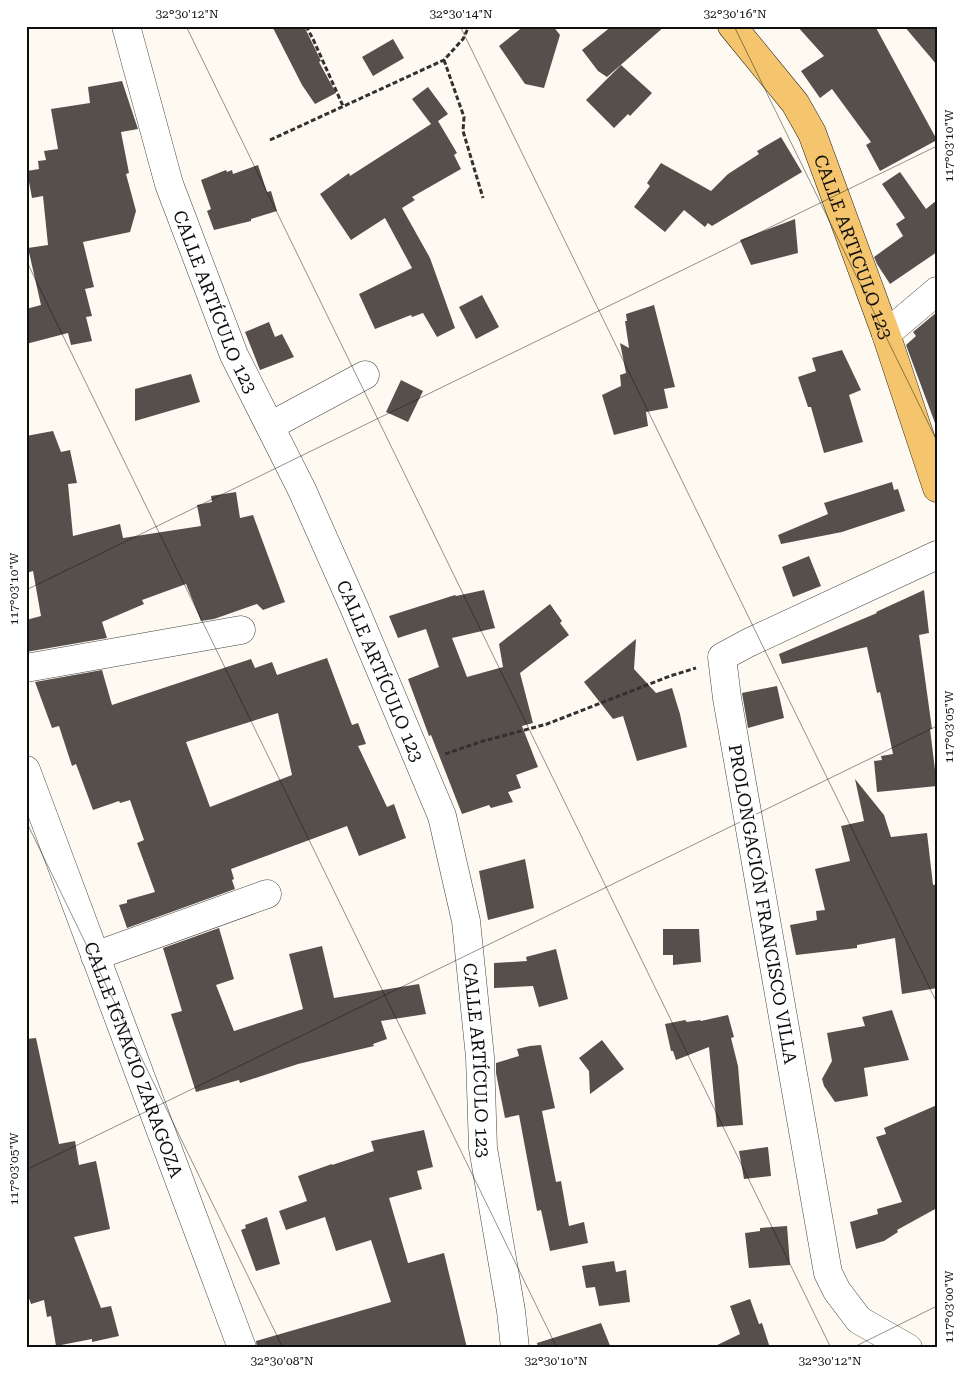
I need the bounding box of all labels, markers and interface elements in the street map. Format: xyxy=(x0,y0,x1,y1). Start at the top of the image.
text: 32°30'12"N xyxy=(155,7,219,21)
text: 32°30'14"N xyxy=(429,7,493,21)
text: 32°30'16"N xyxy=(703,7,767,21)
text: 117°03'10"W xyxy=(942,109,956,182)
street label: CALLE ARTICULO 123 xyxy=(810,151,897,342)
street label: CALLE ARTÍCULO 123 xyxy=(169,207,262,396)
text: 117°03'10"W xyxy=(7,552,21,625)
street label: CALLE ARTÍCULO 123 xyxy=(333,577,428,765)
text: 117°03'05"W xyxy=(942,690,956,763)
street label: PROLONGACIÓN FRANCISCO VILLA xyxy=(724,742,802,1066)
street label: CALLE IGNACIO ZARAGOZA xyxy=(81,939,188,1181)
street label: CALLE ARTÍCULO 123 xyxy=(460,962,495,1159)
text: 117°03'05"W xyxy=(7,1132,21,1205)
text: 117°03'00"W xyxy=(942,1270,956,1343)
text: 32°30'08"N xyxy=(250,1354,314,1368)
text: 32°30'10"N xyxy=(524,1354,588,1368)
text: 32°30'12"N xyxy=(798,1354,862,1368)

